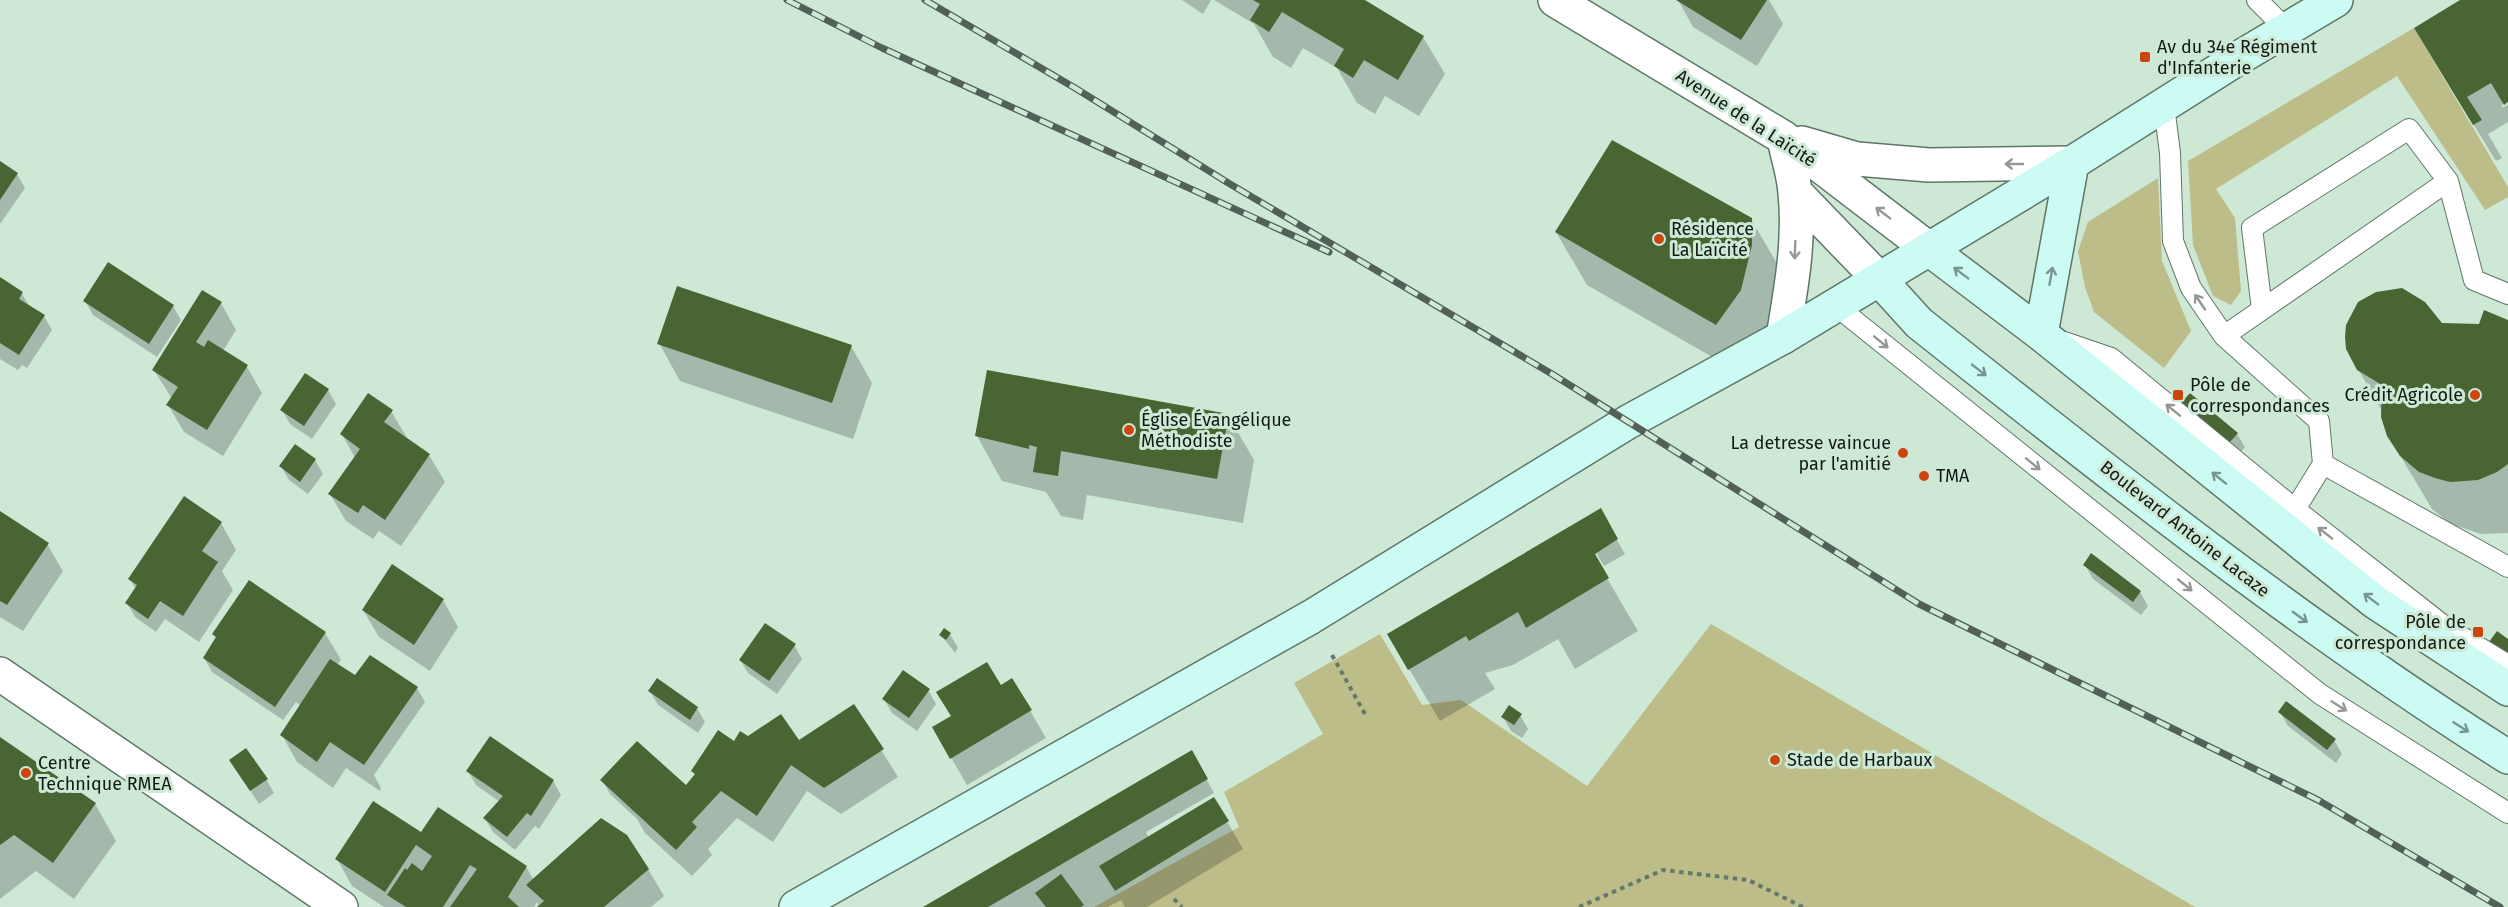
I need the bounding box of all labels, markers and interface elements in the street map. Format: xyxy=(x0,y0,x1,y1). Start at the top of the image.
place label: Av du 34e Régiment d'Infanterie xyxy=(2157,36,2318,79)
marker: Av du 34e Régiment d'Infanterie xyxy=(2138,50,2152,64)
street label: Avenue de la Laïcité xyxy=(1672,64,1820,172)
one-way arrow xyxy=(2004,158,2024,169)
one-way arrow xyxy=(1875,207,1891,220)
place label: Résidence La Laïcité xyxy=(1671,218,1754,261)
marker: Résidence La Laïcité xyxy=(1652,232,1666,246)
one-way arrow xyxy=(1790,240,1801,260)
one-way arrow xyxy=(1953,267,1969,280)
one-way arrow xyxy=(2046,267,2057,286)
one-way arrow xyxy=(2194,293,2207,310)
one-way arrow xyxy=(1872,335,1888,348)
one-way arrow xyxy=(1971,363,1987,376)
place label: Pôle de correspondances xyxy=(2190,374,2330,417)
place label: Crédit Agricole xyxy=(2344,384,2463,406)
marker: Pôle de correspondances xyxy=(2171,388,2185,402)
marker: Crédit Agricole xyxy=(2468,388,2482,402)
one-way arrow xyxy=(2166,403,2182,416)
place label: Église Évangélique Méthodiste xyxy=(1141,408,1291,452)
marker: Église Évangélique Méthodiste xyxy=(1122,423,1136,437)
place label: La detresse vaincue par l'amitié xyxy=(1730,432,1891,475)
marker: La detresse vaincue par l'amitié xyxy=(1896,446,1910,460)
street label: Boulevard Antoine Lacaze xyxy=(2096,456,2274,602)
one-way arrow xyxy=(2025,457,2041,470)
place label: TMA xyxy=(1936,465,1970,487)
marker: TMA xyxy=(1917,469,1931,483)
one-way arrow xyxy=(2211,471,2227,484)
one-way arrow xyxy=(2317,526,2333,539)
one-way arrow xyxy=(2177,579,2193,592)
one-way arrow xyxy=(2363,593,2379,606)
one-way arrow xyxy=(2292,610,2308,623)
place label: Pôle de correspondance xyxy=(2335,611,2466,654)
marker: Pôle de correspondance xyxy=(2471,625,2485,639)
one-way arrow xyxy=(2330,700,2347,712)
one-way arrow xyxy=(2452,721,2469,733)
place label: Stade de Harbaux xyxy=(1787,749,1932,771)
place label: Centre Technique RMEA xyxy=(38,752,172,795)
marker: Stade de Harbaux xyxy=(1768,753,1782,767)
marker: Centre Technique RMEA xyxy=(19,766,33,780)

